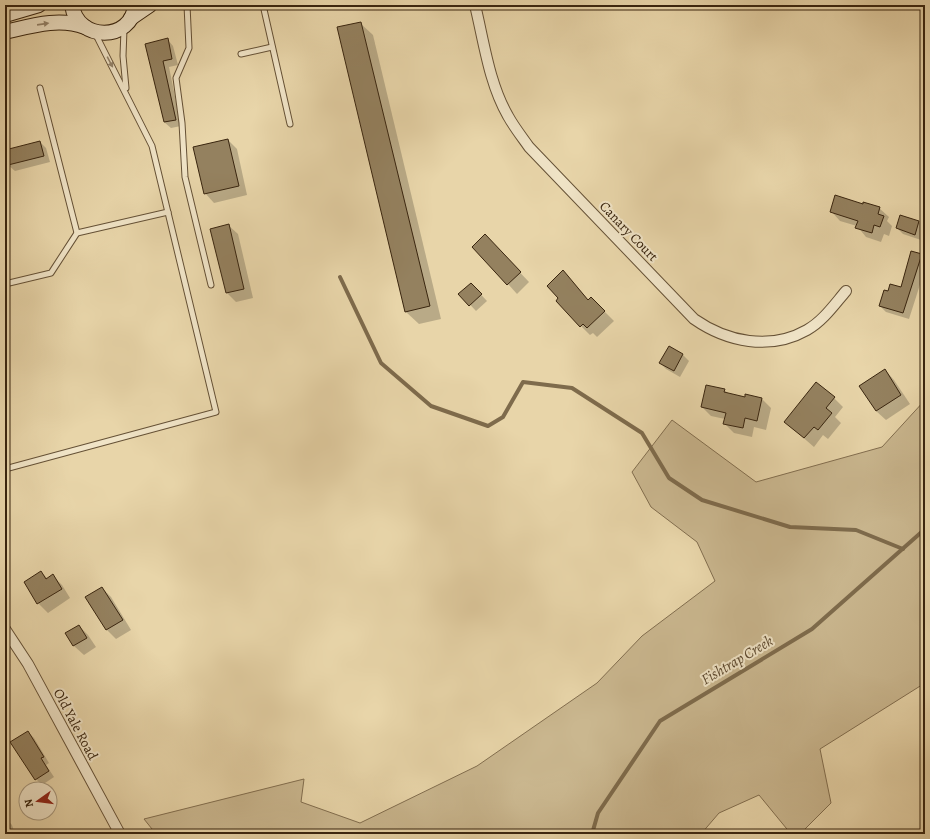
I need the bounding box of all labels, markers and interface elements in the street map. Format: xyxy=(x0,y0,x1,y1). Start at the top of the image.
one-way arrow xyxy=(37,21,49,27)
one-way arrow xyxy=(107,56,113,68)
street label: Canary Court xyxy=(595,197,663,266)
water label: Fishtrap Creek xyxy=(697,631,777,689)
street label: Old Yale Road xyxy=(49,685,103,764)
north arrow xyxy=(18,781,58,821)
text: N xyxy=(21,798,37,809)

